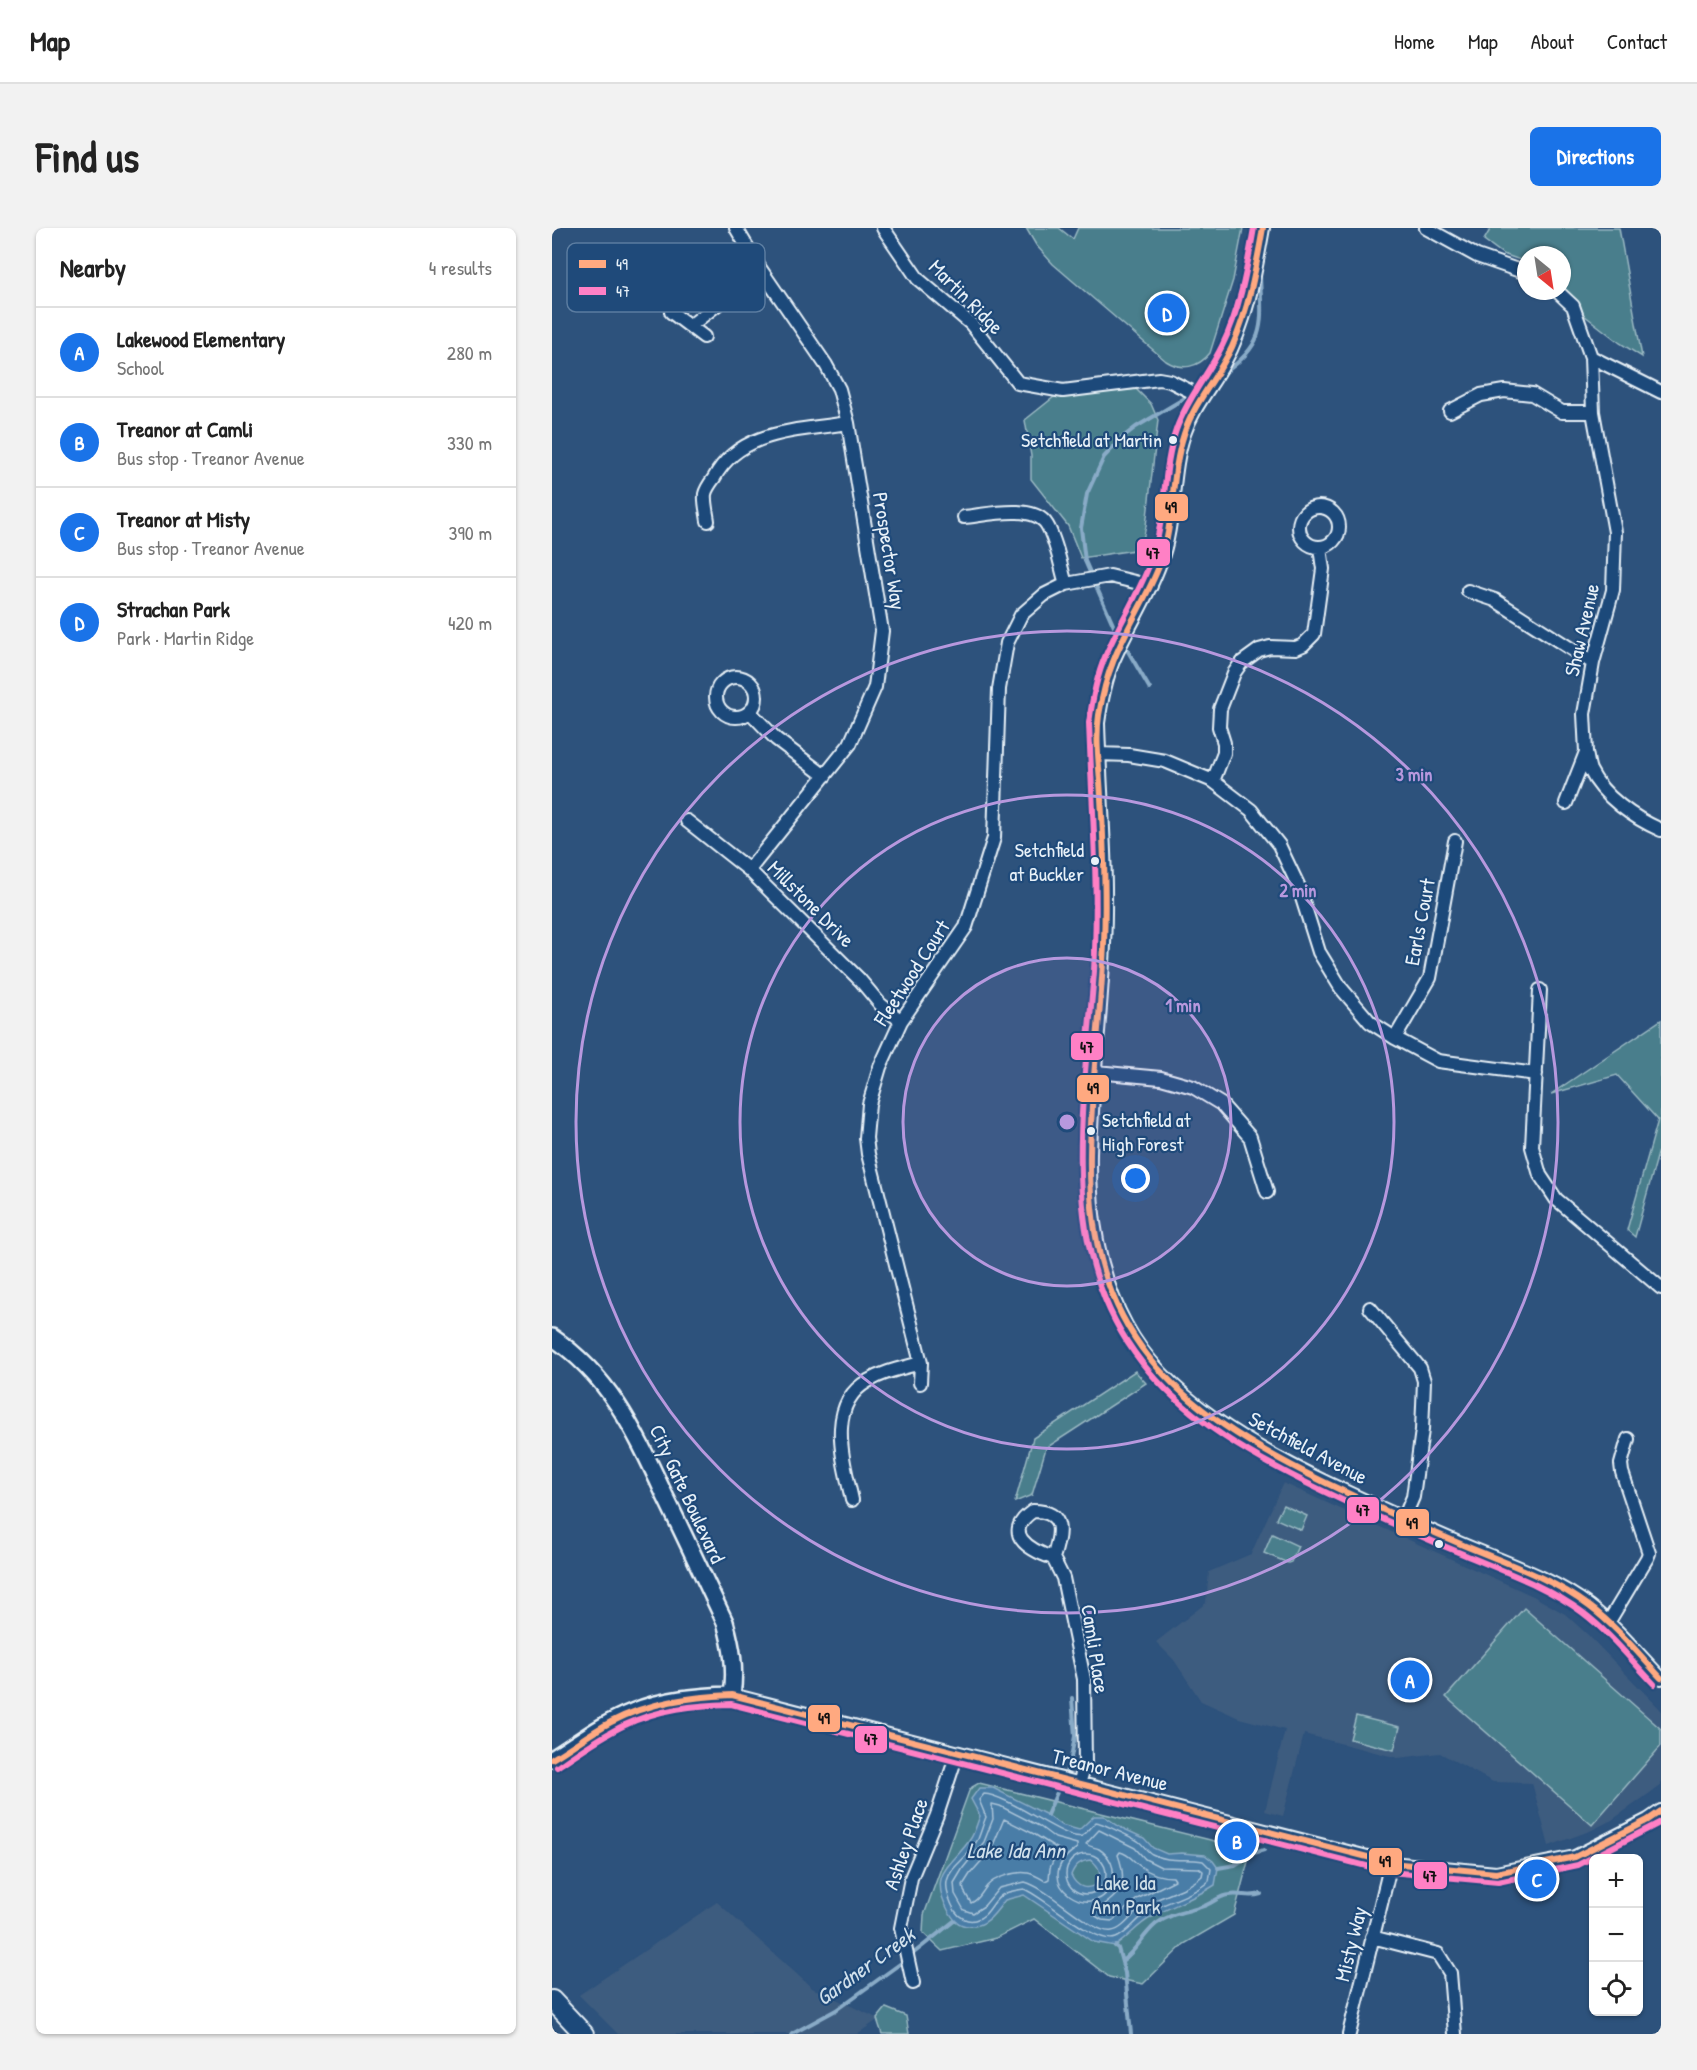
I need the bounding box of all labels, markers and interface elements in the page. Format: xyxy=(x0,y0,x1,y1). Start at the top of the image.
text: Map xyxy=(30,22,70,60)
text: Home xyxy=(1394,27,1435,56)
text: Map xyxy=(1468,27,1498,56)
text: About xyxy=(1531,27,1574,56)
text: Contact xyxy=(1607,27,1667,56)
button: Directions xyxy=(1530,127,1661,186)
text: Find us xyxy=(36,128,139,185)
legend xyxy=(567,243,765,312)
north arrow xyxy=(1517,246,1571,300)
text: Nearby xyxy=(60,250,126,285)
text: 49 xyxy=(616,253,628,275)
street label: Martin Ridge xyxy=(922,253,1010,341)
text: 4 results xyxy=(429,254,492,281)
text: 47 xyxy=(616,280,630,302)
pin: D xyxy=(1148,290,1186,335)
text: Lakewood Elementary xyxy=(117,324,285,354)
text: A xyxy=(75,339,84,366)
text: 280 m xyxy=(447,339,492,366)
text: School xyxy=(117,354,164,381)
text: Treanor at Camli xyxy=(117,414,253,444)
place label: Setchfield at Martin xyxy=(1021,426,1162,453)
text: B xyxy=(74,429,85,456)
text: 330 m xyxy=(447,429,492,456)
marker: Setchfield at Martin xyxy=(1167,434,1179,446)
text: Bus stop · Treanor Avenue xyxy=(117,444,305,471)
street label: Prospector Way xyxy=(866,490,913,612)
line badge: 49 xyxy=(1154,493,1189,522)
text: 49 xyxy=(1165,496,1177,518)
text: Treanor at Misty xyxy=(117,504,250,534)
text: C xyxy=(74,519,85,546)
text: 390 m xyxy=(449,519,492,546)
text: Bus stop · Treanor Avenue xyxy=(117,534,305,561)
line badge: 47 xyxy=(1136,538,1171,567)
text: 47 xyxy=(1146,542,1160,564)
street label: Shaw Avenue xyxy=(1557,581,1606,679)
text: Strachan Park xyxy=(117,594,230,624)
text: D xyxy=(75,609,84,636)
text: 420 m xyxy=(448,609,492,636)
text: Park · Martin Ridge xyxy=(117,624,254,651)
text: 3 min xyxy=(1396,762,1432,787)
place label: Setchfield at Buckler xyxy=(1010,836,1084,887)
street label: Millstone Drive xyxy=(761,854,861,954)
marker: Setchfield at Buckler xyxy=(1089,855,1101,867)
street label: Earls Court xyxy=(1397,875,1442,968)
text: 2 min xyxy=(1280,878,1316,903)
street label: Fleetwood Court xyxy=(866,914,957,1032)
text: 1 min xyxy=(1165,993,1201,1018)
line badge: 47 xyxy=(1070,1032,1104,1061)
text: 47 xyxy=(1080,1036,1094,1058)
line badge: 49 xyxy=(1076,1074,1110,1103)
text: 49 xyxy=(1087,1077,1099,1099)
place label: Setchfield at High Forest xyxy=(1102,1106,1192,1157)
centre of rings xyxy=(1057,1112,1077,1132)
marker: Setchfield at High Forest xyxy=(1085,1125,1097,1137)
your location xyxy=(1121,1164,1150,1193)
street label: Setchfield Avenue xyxy=(1244,1404,1373,1491)
street label: City Gate Boulevard xyxy=(643,1420,732,1568)
line badge: 47 xyxy=(1346,1496,1380,1524)
text: 47 xyxy=(1356,1499,1370,1521)
line badge: 49 xyxy=(1395,1508,1430,1537)
text: 49 xyxy=(1406,1512,1418,1534)
unlabelled marker xyxy=(1433,1538,1445,1550)
street label: Camli Place xyxy=(1074,1602,1117,1695)
pin: A xyxy=(1390,1658,1430,1702)
line badge: 49 xyxy=(807,1704,841,1733)
text: 49 xyxy=(818,1707,830,1729)
line badge: 47 xyxy=(854,1725,888,1754)
text: 47 xyxy=(864,1728,878,1750)
street label: Treanor Avenue xyxy=(1049,1741,1171,1798)
street label: Ashley Place xyxy=(876,1794,935,1894)
pin: B xyxy=(1218,1818,1256,1864)
water label: Lake Ida Ann xyxy=(967,1835,1067,1865)
line badge: 49 xyxy=(1368,1847,1403,1876)
text: 49 xyxy=(1379,1850,1391,1872)
map controls xyxy=(1589,1854,1643,2016)
button: + xyxy=(1589,1854,1643,1908)
pin: C xyxy=(1518,1856,1556,1902)
line badge: 47 xyxy=(1413,1861,1448,1890)
text: 47 xyxy=(1423,1865,1437,1887)
park label: Lake Ida Ann Park xyxy=(1091,1868,1161,1921)
street label: Misty Way xyxy=(1327,1903,1374,1984)
button: − xyxy=(1589,1908,1643,1962)
water label: Gardner Creek xyxy=(809,1919,922,2012)
button: locate xyxy=(1589,1962,1643,2016)

